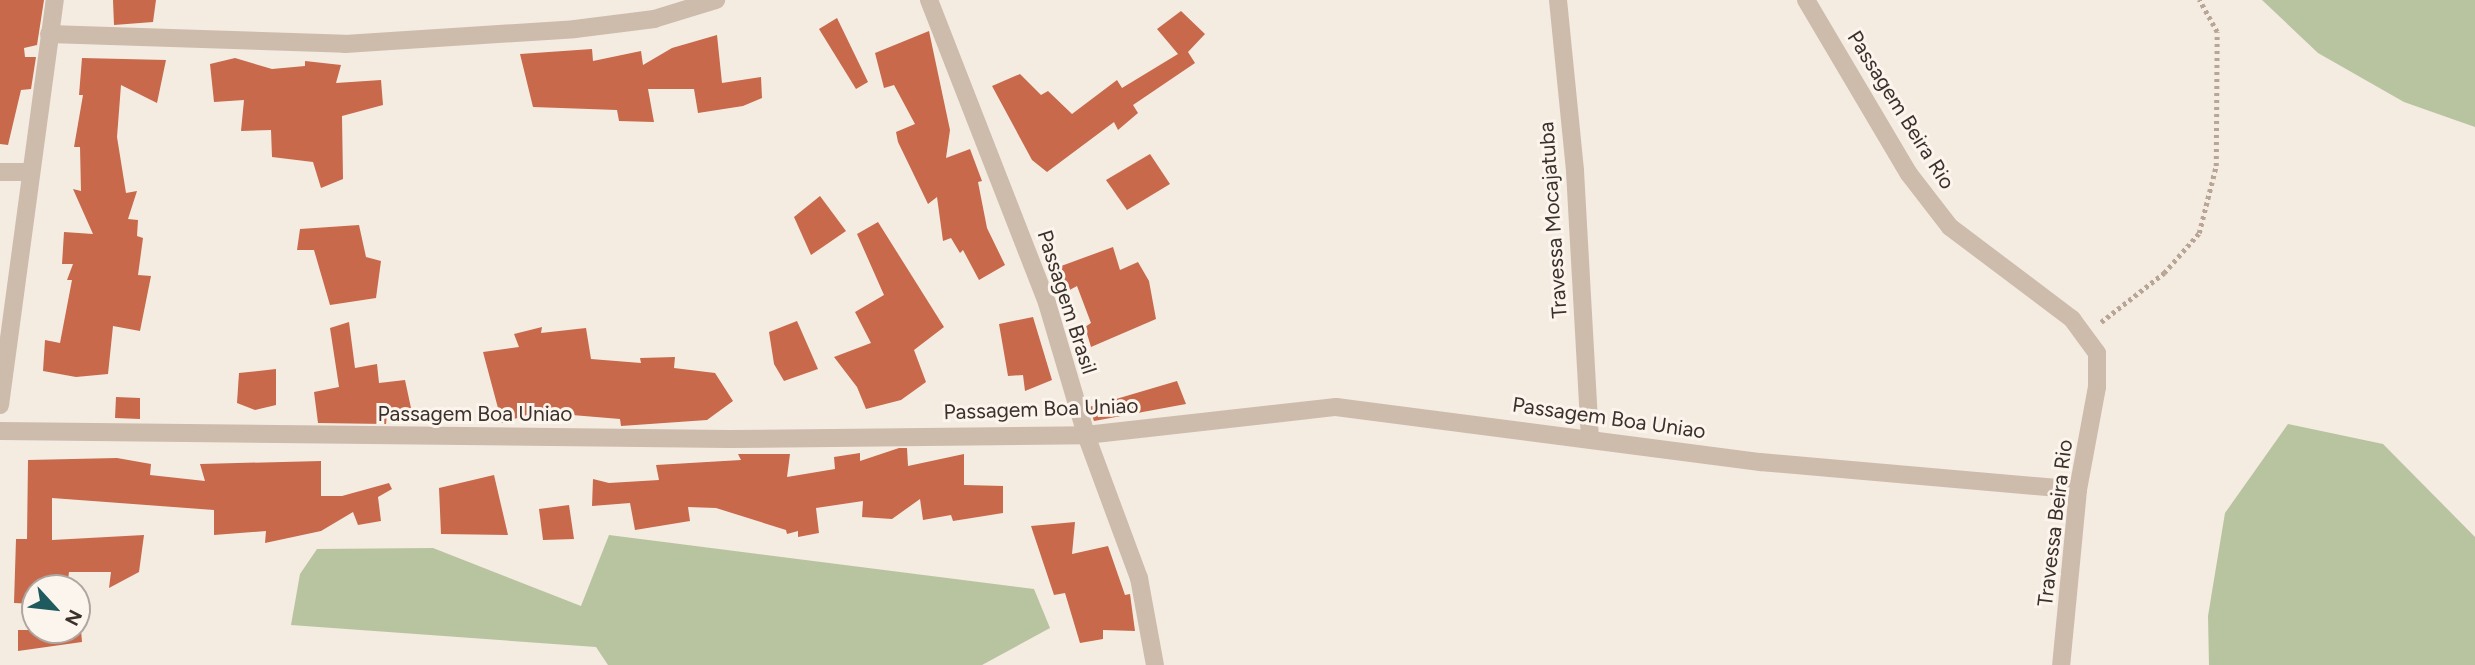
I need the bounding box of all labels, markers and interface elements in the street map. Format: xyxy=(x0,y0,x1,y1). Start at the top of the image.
street label: Passagem Beira Rio xyxy=(1842,26,1960,194)
street label: Travessa Mocajatuba xyxy=(1534,121,1572,319)
street label: Passagem Brasil xyxy=(1032,227,1102,377)
street label: Passagem Boa Uniao xyxy=(1511,392,1707,444)
street label: Passagem Boa Uniao xyxy=(943,393,1139,425)
street label: Passagem Boa Uniao xyxy=(377,401,573,427)
street label: Travessa Beira Rio xyxy=(2032,438,2078,608)
north arrow xyxy=(21,574,91,644)
text: N xyxy=(60,606,87,630)

